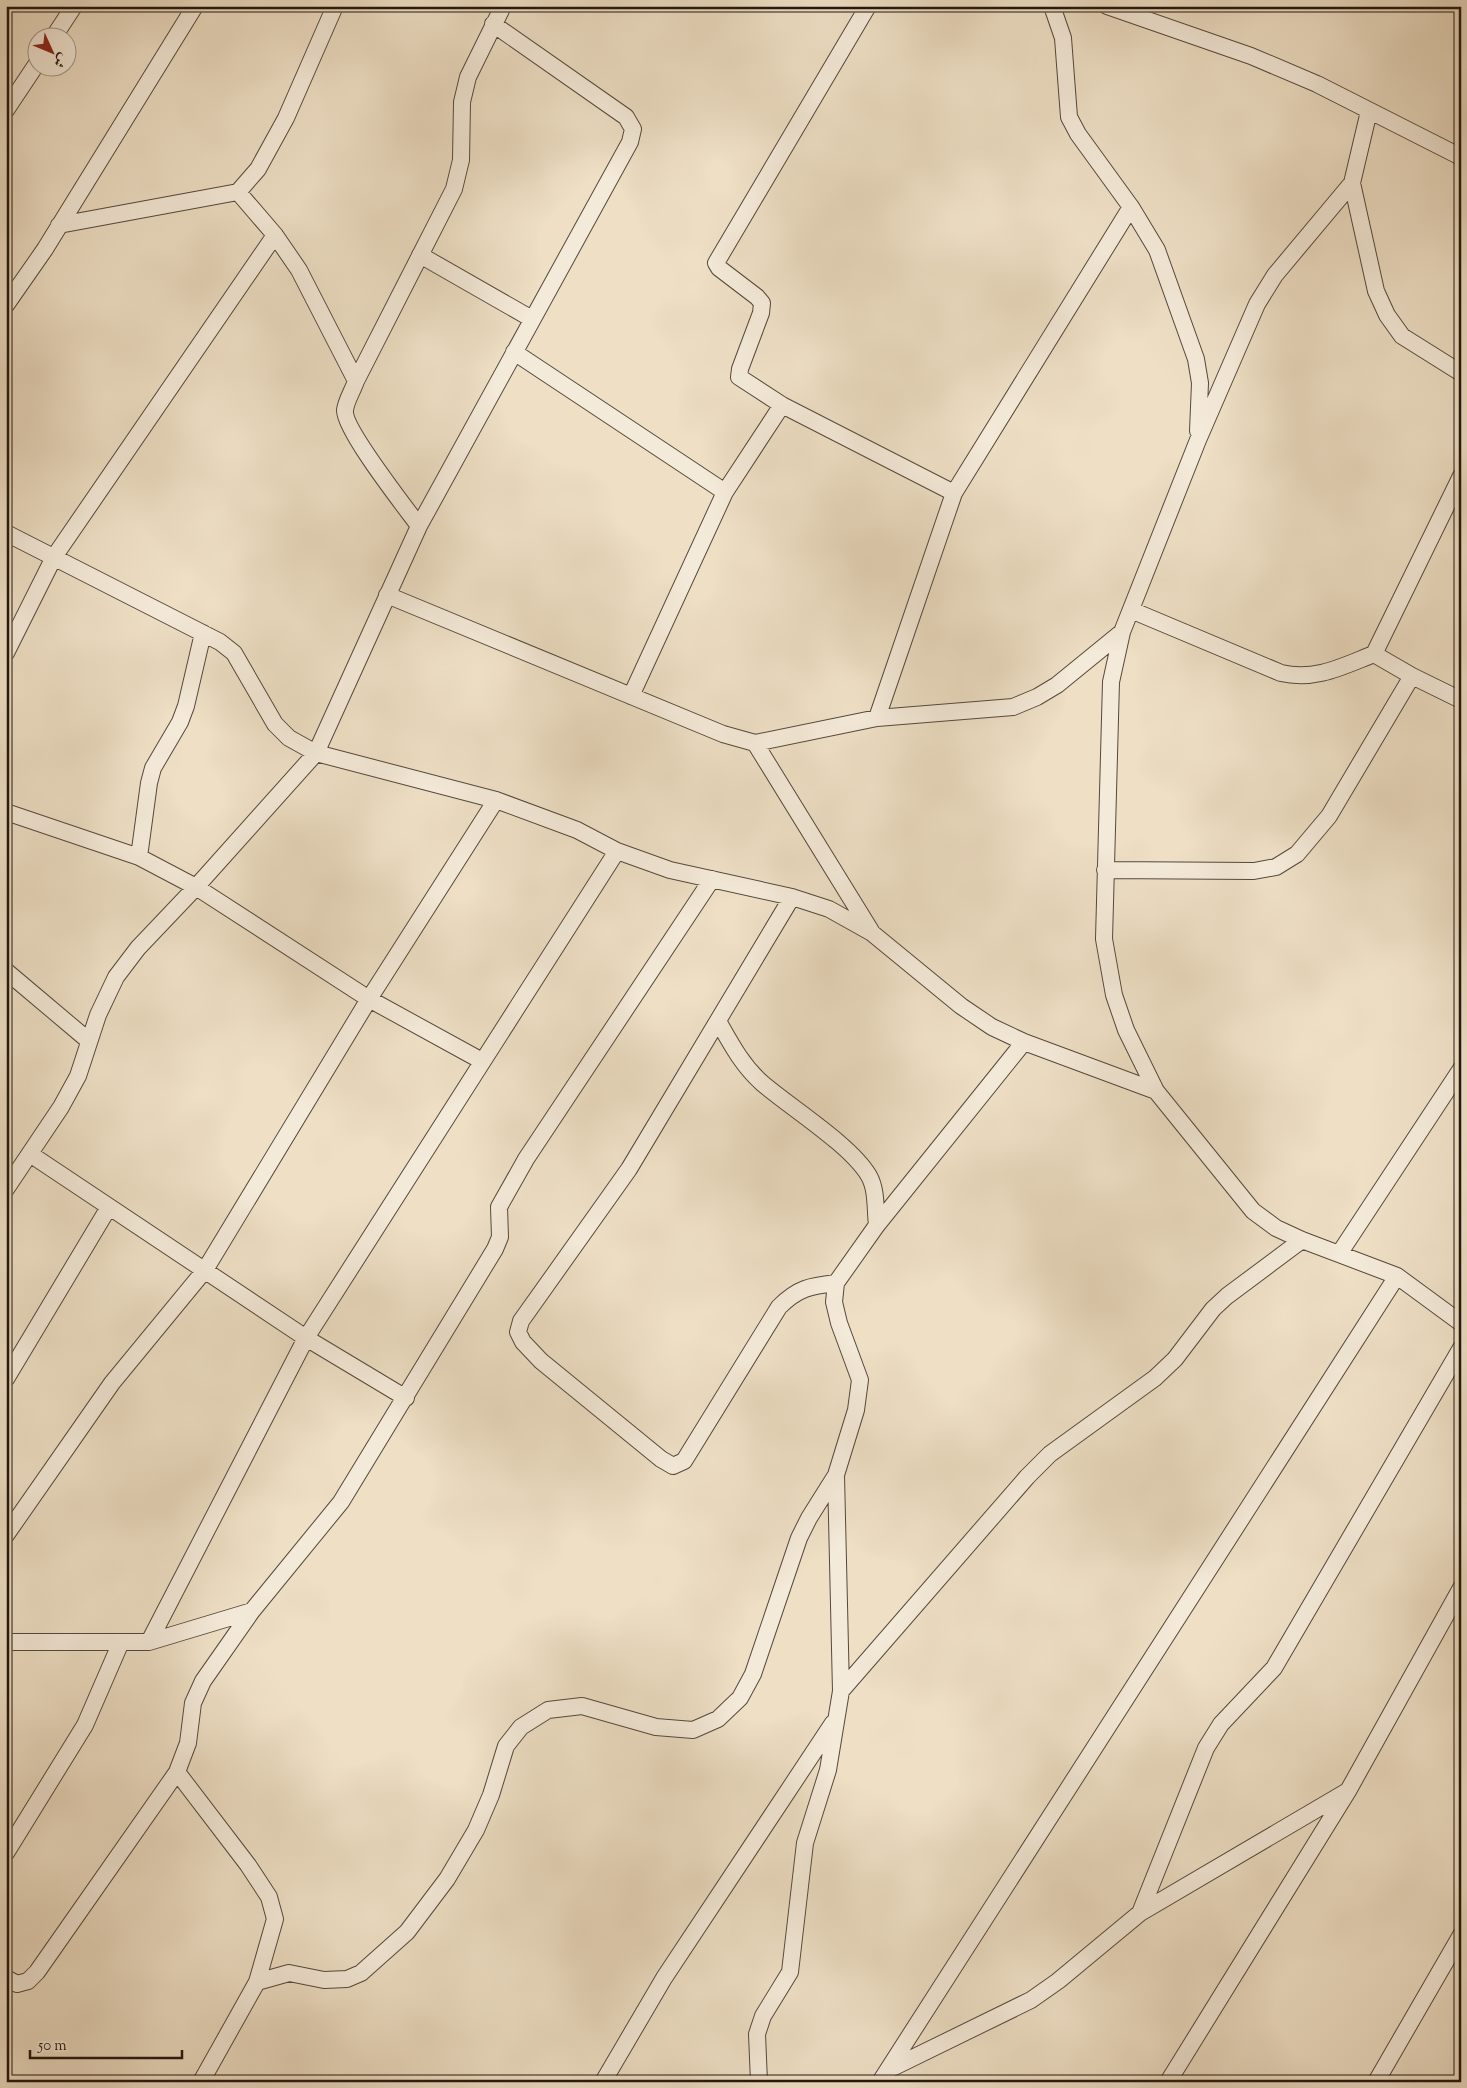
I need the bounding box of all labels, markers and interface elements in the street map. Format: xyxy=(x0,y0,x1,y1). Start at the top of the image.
north arrow xyxy=(28,28,78,78)
text: ش xyxy=(48,48,72,72)
scale bar xyxy=(30,2028,182,2060)
text: 50 m xyxy=(37,2036,67,2057)

